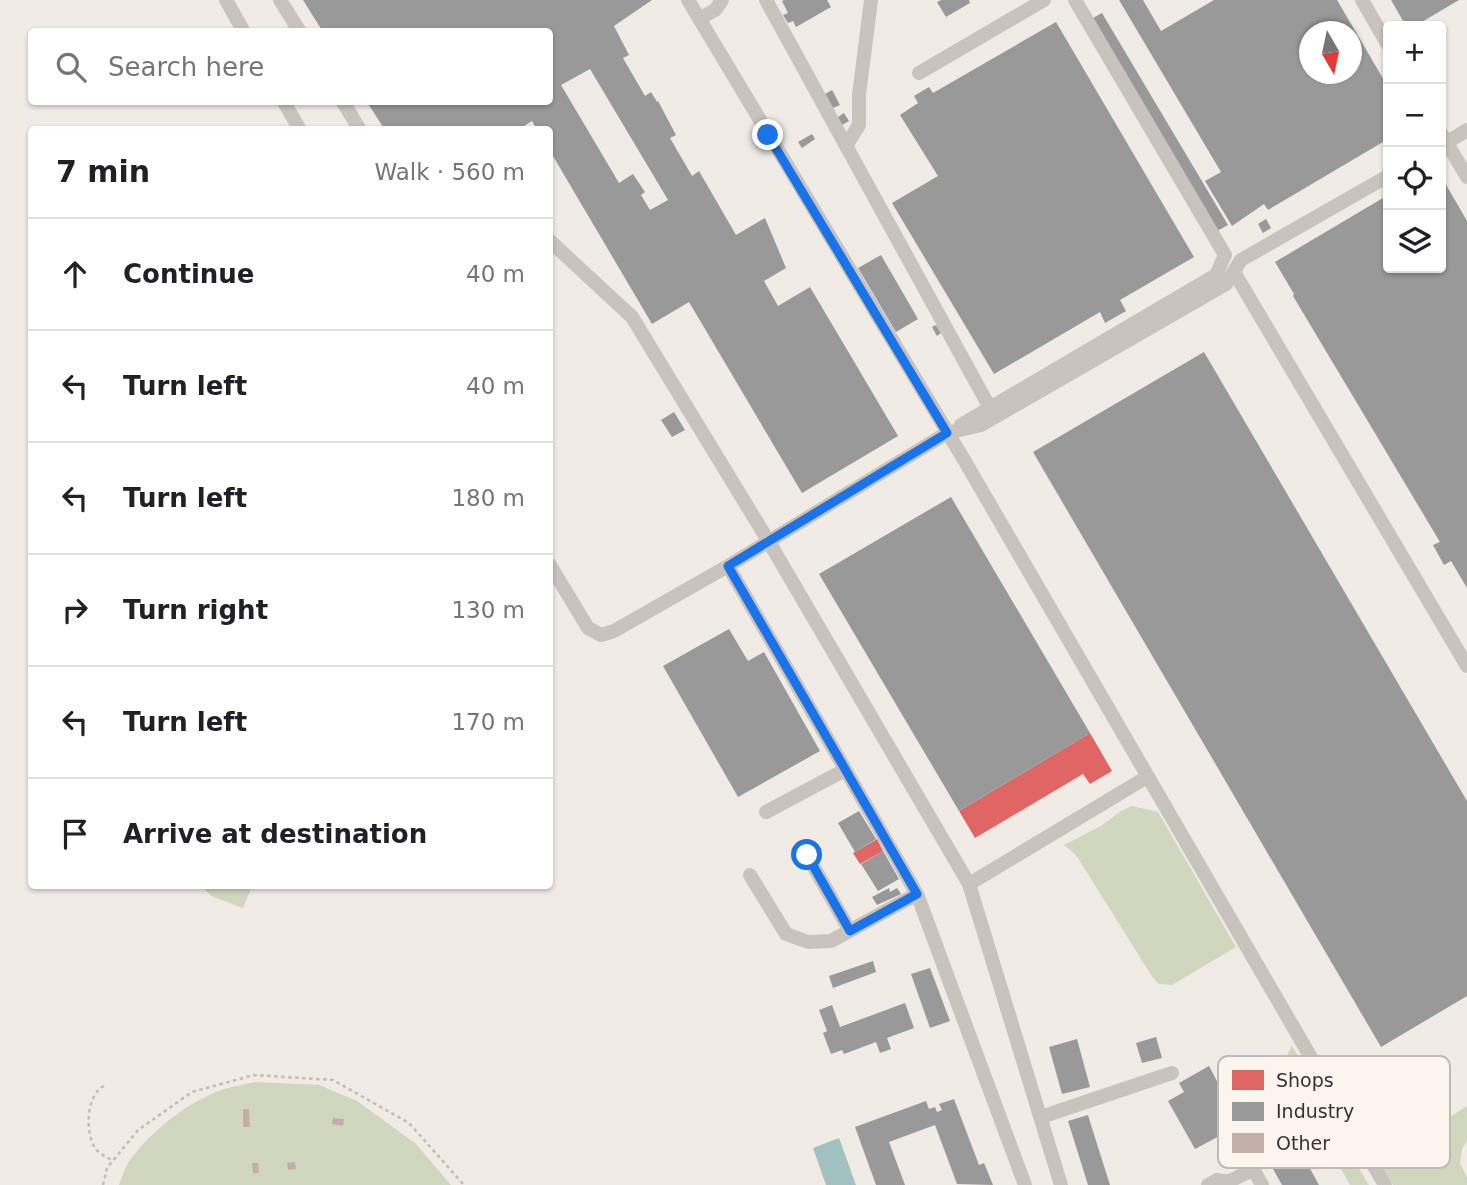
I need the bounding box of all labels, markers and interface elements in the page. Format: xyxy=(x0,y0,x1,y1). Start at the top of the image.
north arrow xyxy=(1299,21,1362,84)
map controls xyxy=(1383,21,1446,273)
button: + xyxy=(1383,21,1446,84)
search box xyxy=(28,28,553,105)
icon: search xyxy=(52,48,90,86)
text: Search here xyxy=(108,52,264,82)
button: − xyxy=(1383,84,1446,147)
route end xyxy=(752,119,783,150)
button: locate xyxy=(1383,147,1446,210)
text: 7 min xyxy=(56,154,150,189)
text: Walk · 560 m xyxy=(374,159,525,185)
button: layers xyxy=(1383,210,1446,273)
icon: ahead xyxy=(56,255,94,293)
text: Continue xyxy=(123,259,254,289)
text: 40 m xyxy=(466,261,525,287)
icon: left xyxy=(56,367,94,405)
text: Turn left xyxy=(123,371,247,401)
text: 40 m xyxy=(466,373,525,399)
icon: left xyxy=(56,479,94,517)
text: Turn left xyxy=(123,483,247,513)
text: 180 m xyxy=(451,485,525,511)
icon: right xyxy=(56,591,94,629)
text: Turn right xyxy=(123,595,268,625)
text: 130 m xyxy=(451,597,525,623)
icon: left xyxy=(56,703,94,741)
text: Turn left xyxy=(123,707,247,737)
text: 170 m xyxy=(451,709,525,735)
icon: arrive xyxy=(56,815,94,853)
text: Arrive at destination xyxy=(123,819,427,849)
route start xyxy=(791,839,822,870)
legend xyxy=(1218,1056,1450,1168)
text: Shops xyxy=(1276,1069,1334,1091)
text: Industry xyxy=(1276,1100,1354,1122)
text: Other xyxy=(1276,1132,1330,1154)

